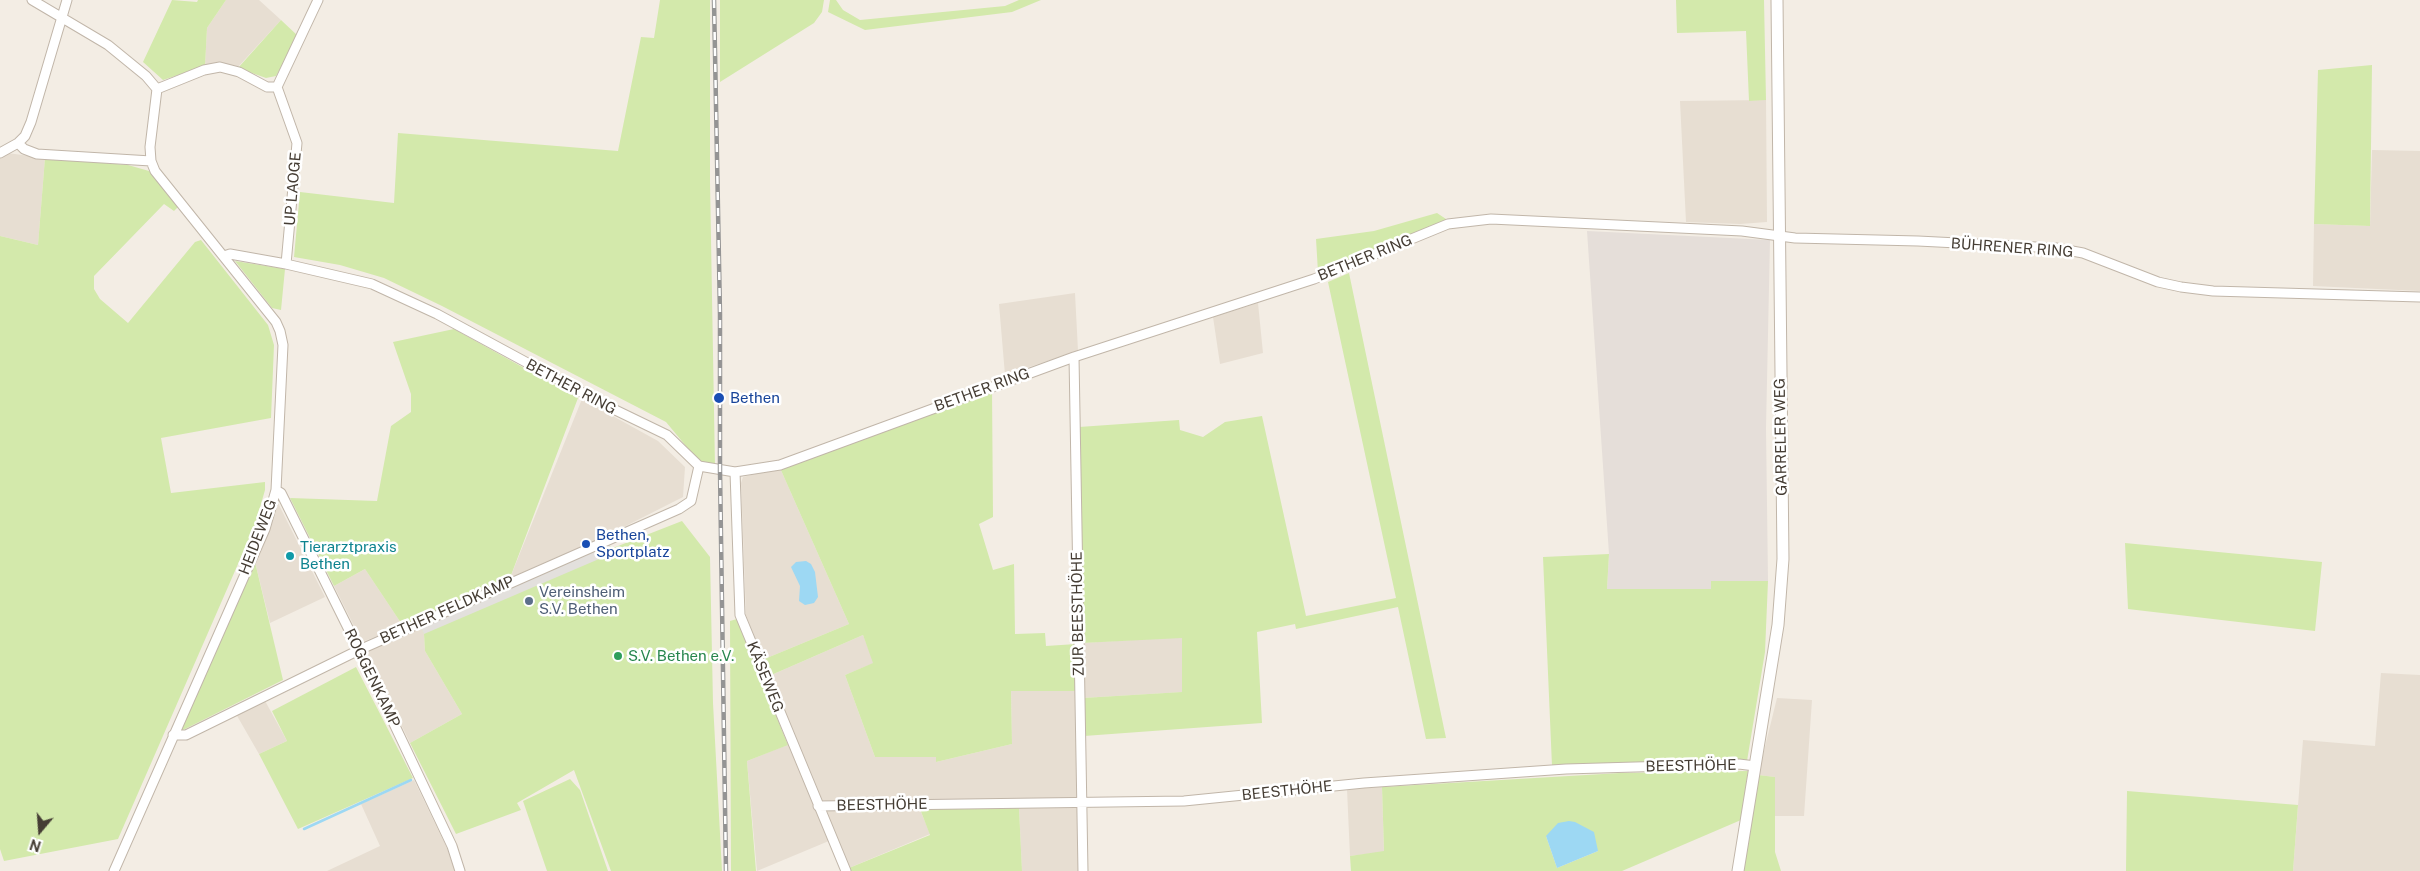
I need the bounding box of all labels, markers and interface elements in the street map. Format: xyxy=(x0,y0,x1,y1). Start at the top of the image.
street label: UP LAOGE xyxy=(281,151,305,227)
street label: BETHER RING xyxy=(1315,231,1415,285)
street label: BÜHRENER RING xyxy=(1950,235,2074,261)
street label: BETHER RING xyxy=(523,356,619,418)
street label: BETHER RING xyxy=(932,364,1032,416)
street label: GARRELER WEG xyxy=(1771,378,1791,496)
place label: Bethen xyxy=(730,389,780,407)
marker: Bethen xyxy=(712,391,726,405)
street label: HEIDEWEG xyxy=(235,497,281,577)
place label: Bethen, Sportplatz xyxy=(596,526,669,561)
place label: Tierarztpraxis Bethen xyxy=(300,538,396,573)
marker: Bethen, Sportplatz xyxy=(580,538,592,550)
marker: Tierarztpraxis Bethen xyxy=(284,550,296,562)
street label: ZUR BEESTHÖHE xyxy=(1068,551,1088,677)
street label: BETHER FELDKAMP xyxy=(377,572,517,648)
place label: Vereinsheim S.V. Bethen xyxy=(539,583,625,618)
marker: Vereinsheim S.V. Bethen xyxy=(523,595,535,607)
street label: ROGGENKAMP xyxy=(340,626,404,730)
street label: KÄSEWEG xyxy=(743,639,787,715)
place label: S.V. Bethen e.V. xyxy=(628,647,734,665)
marker: S.V. Bethen e.V. xyxy=(612,650,624,662)
street label: BEESTHÖHE xyxy=(1645,756,1737,776)
street label: BEESTHÖHE xyxy=(1241,777,1333,805)
street label: BEESTHÖHE xyxy=(836,795,928,815)
north arrow xyxy=(15,806,65,856)
text: N xyxy=(28,836,43,855)

